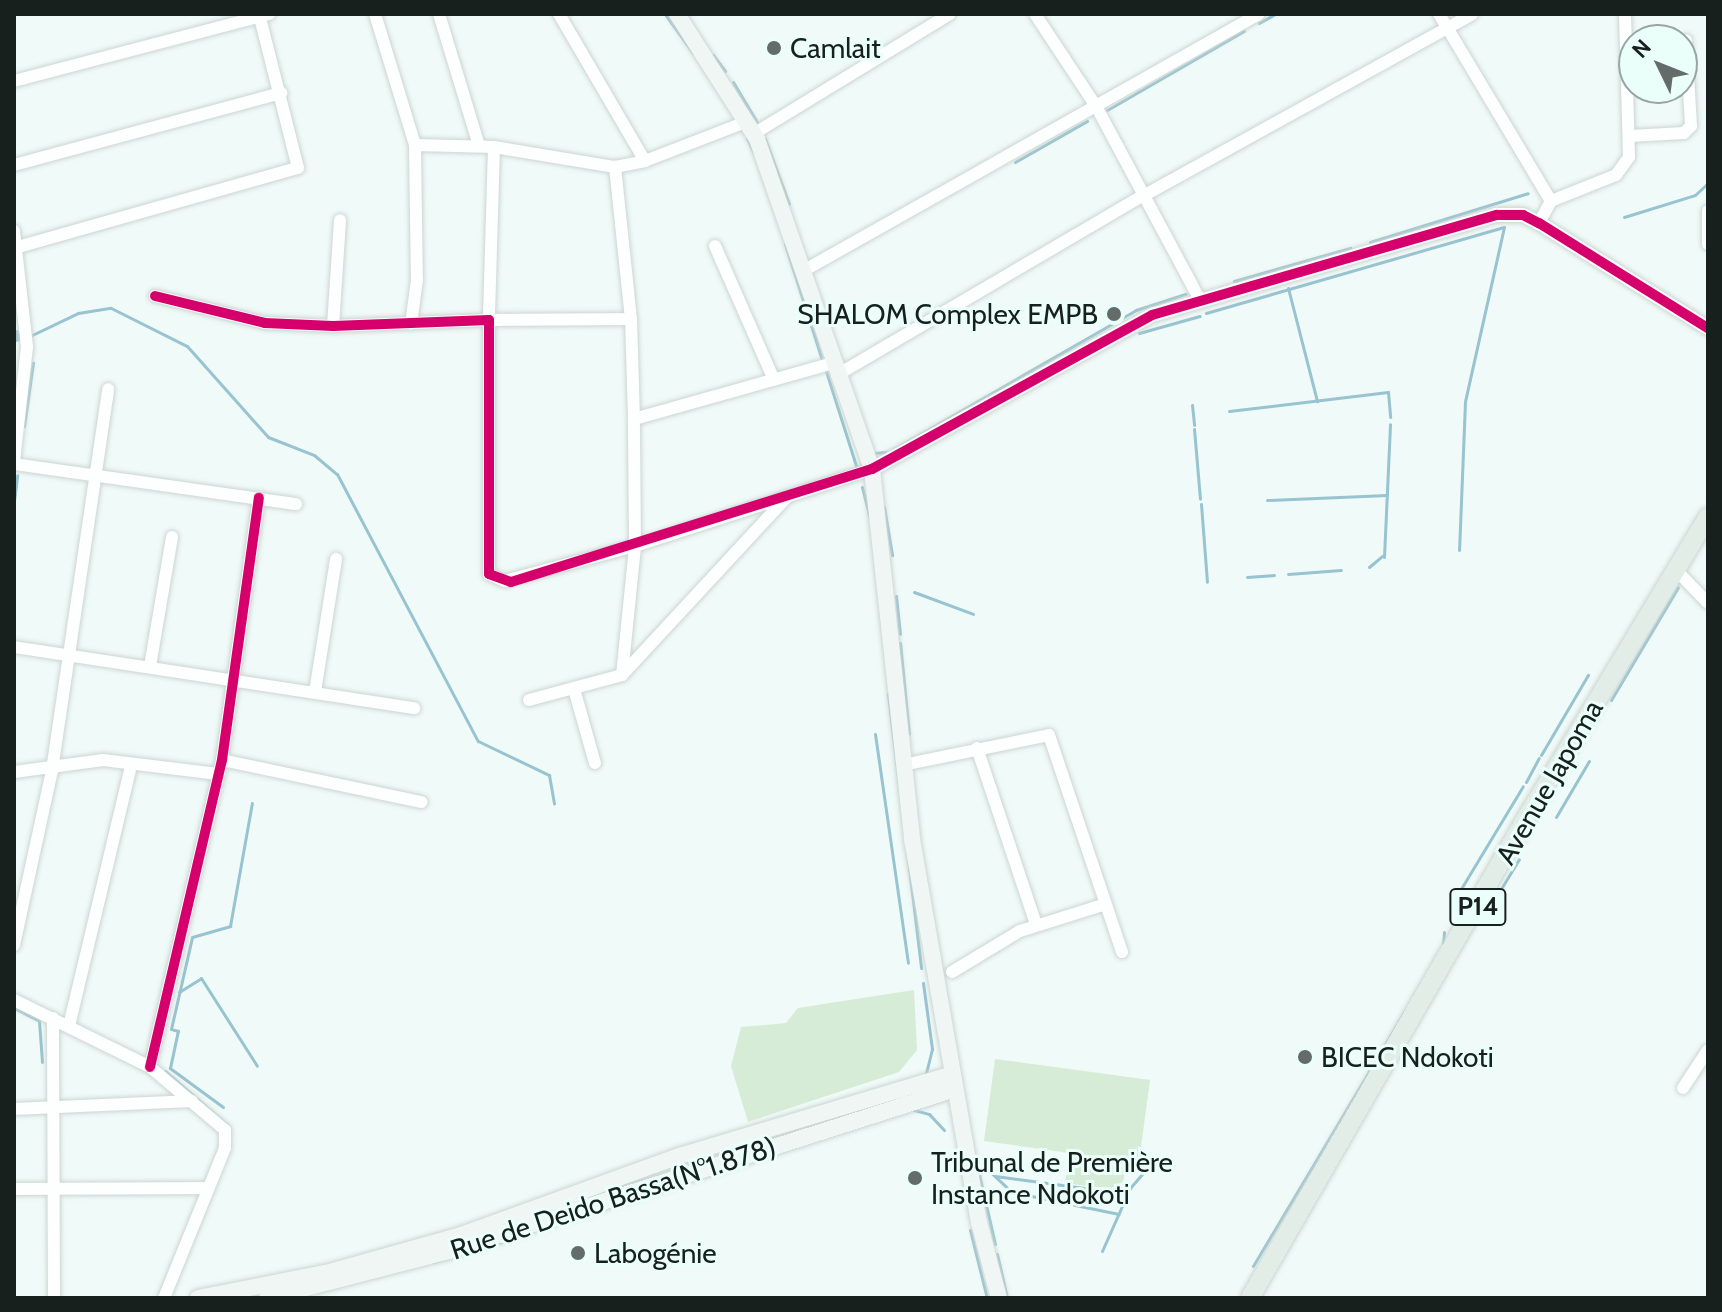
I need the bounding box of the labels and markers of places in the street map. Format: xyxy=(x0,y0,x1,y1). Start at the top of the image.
place label: Camlait xyxy=(790,31,881,65)
marker: Camlait xyxy=(765,39,783,57)
place label: SHALOM Complex EMPB xyxy=(797,297,1098,331)
marker: SHALOM Complex EMPB xyxy=(1105,305,1123,323)
place label: BICEC Ndokoti xyxy=(1321,1040,1494,1074)
marker: BICEC Ndokoti xyxy=(1296,1048,1314,1066)
place label: Tribunal de Première Instance Ndokoti xyxy=(931,1145,1173,1211)
marker: Tribunal de Première Instance Ndokoti xyxy=(906,1169,924,1187)
place label: Labogénie xyxy=(594,1236,717,1270)
marker: Labogénie xyxy=(569,1244,587,1262)

